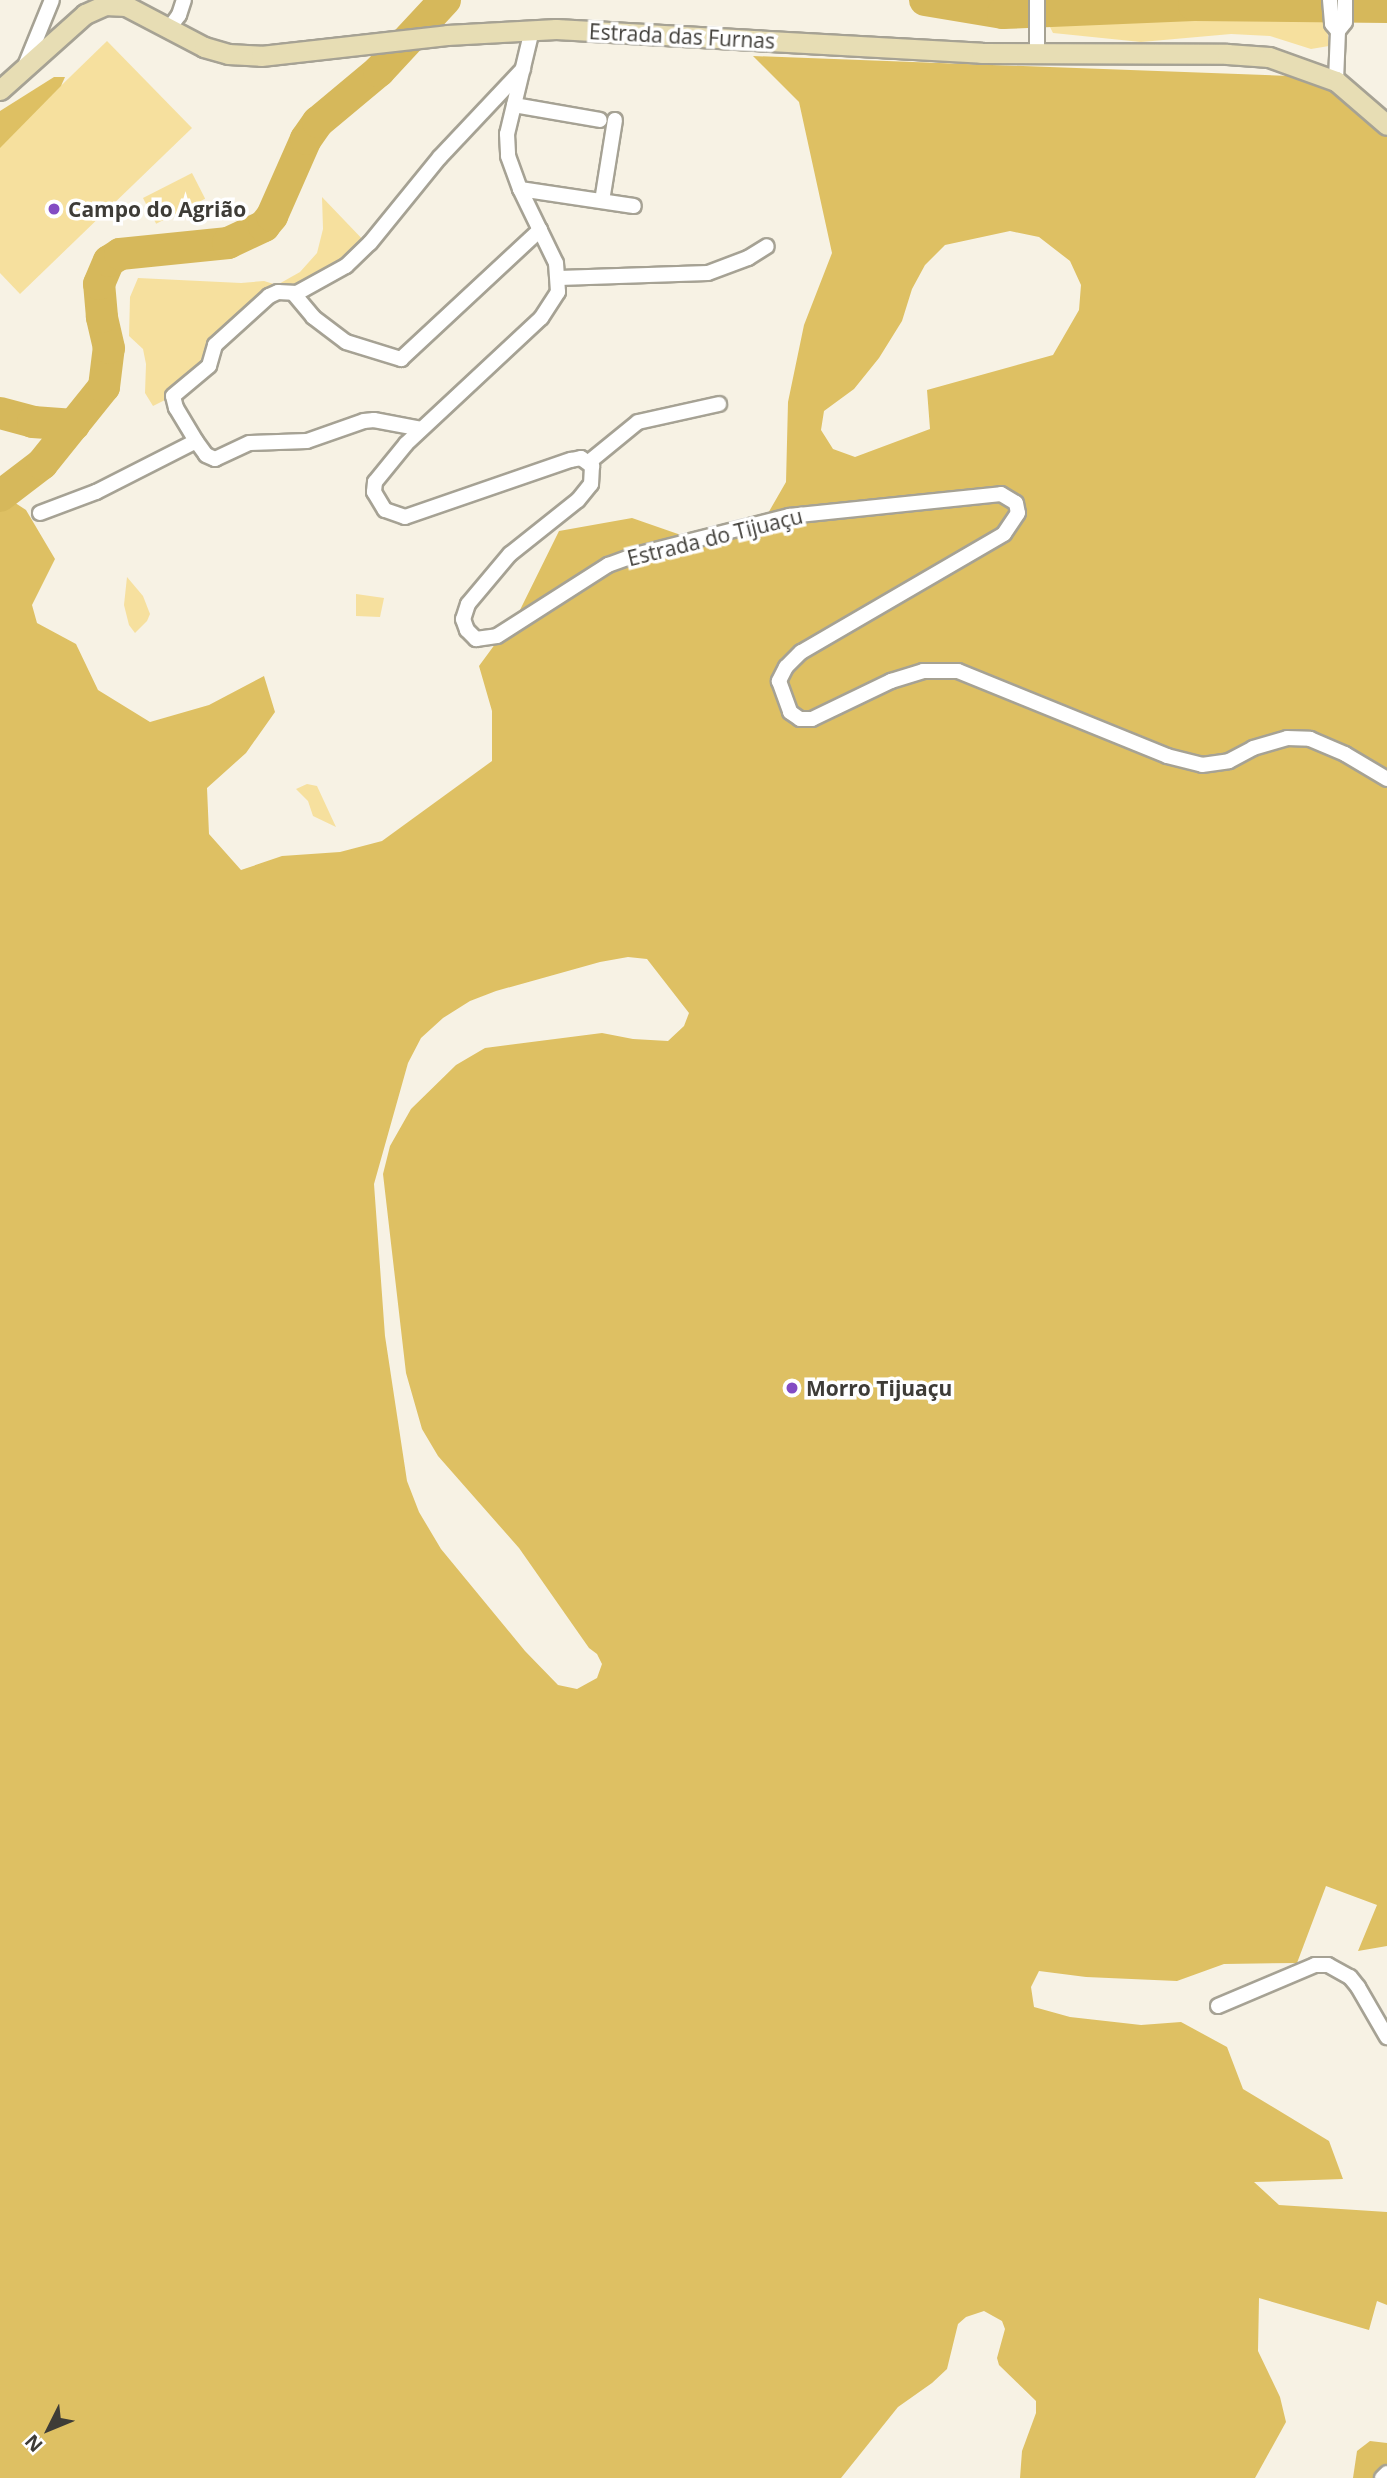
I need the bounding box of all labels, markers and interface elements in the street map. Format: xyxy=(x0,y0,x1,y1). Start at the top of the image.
street label: Estrada das Furnas xyxy=(588,19,776,53)
place label: Campo do Agrião xyxy=(68,196,246,222)
marker: Campo do Agrião xyxy=(46,201,62,217)
street label: Estrada do Tijuaçu xyxy=(625,503,805,571)
place label: Morro Tijuaçu xyxy=(806,1375,952,1401)
marker: Morro Tijuaçu xyxy=(784,1380,800,1396)
north arrow xyxy=(14,2394,84,2464)
text: N xyxy=(19,2429,48,2458)

